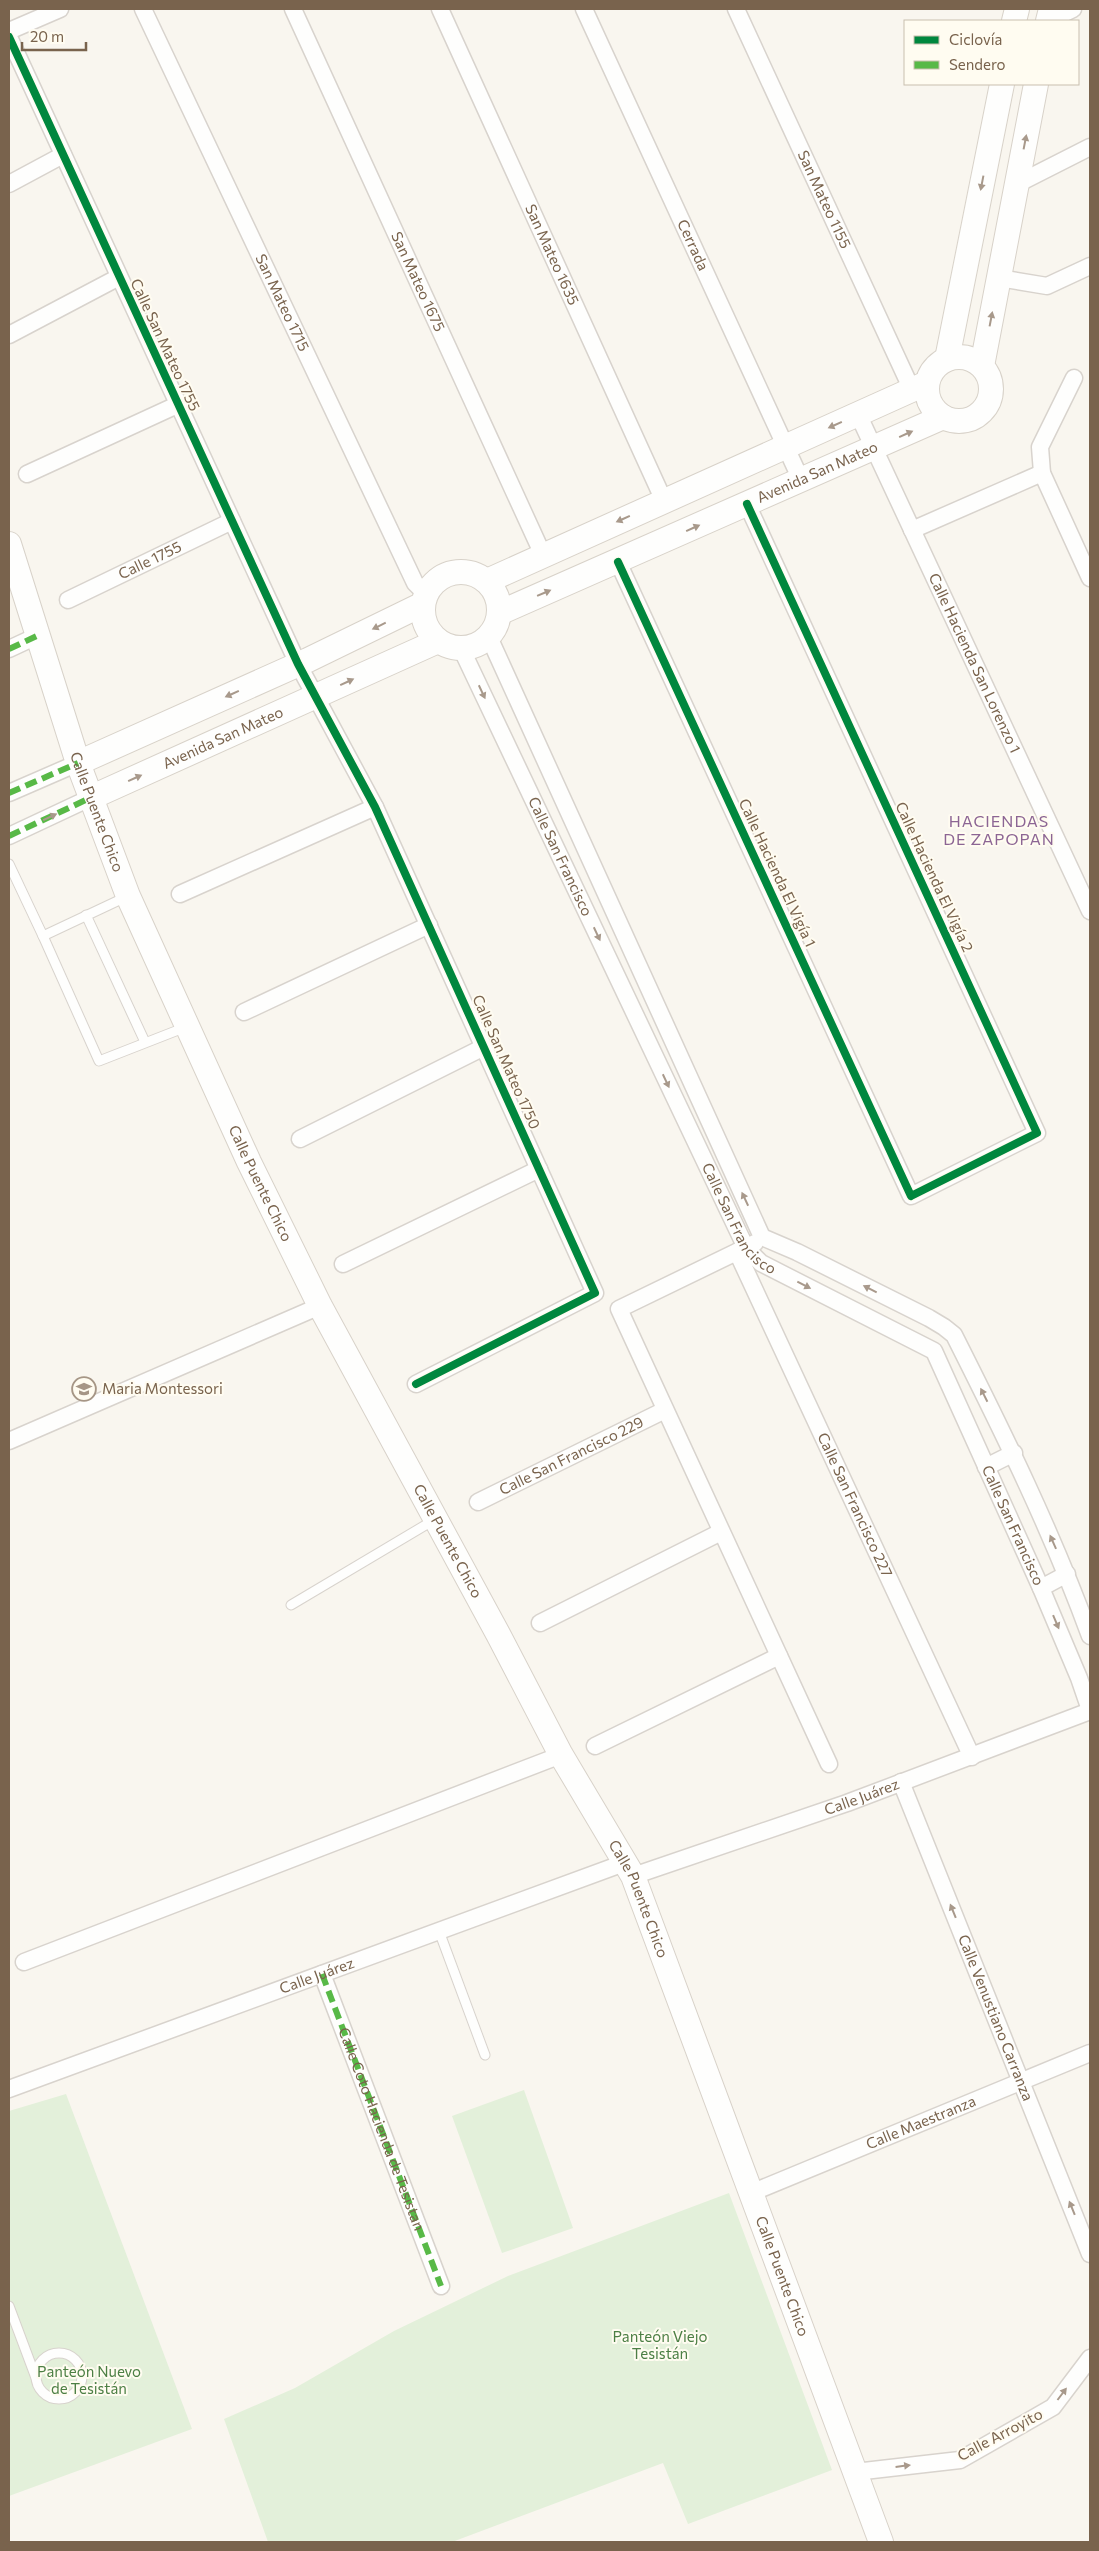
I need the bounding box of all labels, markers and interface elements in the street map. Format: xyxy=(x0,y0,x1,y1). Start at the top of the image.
scale bar xyxy=(22,20,86,52)
legend xyxy=(904,20,1079,85)
text: 20 m xyxy=(30,27,64,45)
text: Ciclovía xyxy=(949,30,1002,48)
text: Sendero xyxy=(949,55,1006,73)
one-way arrow xyxy=(1021,134,1029,149)
street label: San Mateo 1155 xyxy=(795,147,855,251)
one-way arrow xyxy=(978,175,986,191)
street label: San Mateo 1635 xyxy=(522,201,584,308)
street label: Cerrada xyxy=(674,216,713,273)
street label: San Mateo 1675 xyxy=(388,228,449,334)
street label: San Mateo 1715 xyxy=(252,251,314,354)
street label: Calle San Mateo 1755 xyxy=(127,276,204,414)
one-way arrow xyxy=(988,310,996,326)
one-way arrow xyxy=(828,421,842,429)
one-way arrow xyxy=(899,429,913,437)
street label: Avenida San Mateo xyxy=(754,437,880,506)
one-way arrow xyxy=(616,516,630,524)
one-way arrow xyxy=(686,524,700,532)
street label: Calle 1755 xyxy=(115,537,184,582)
street label: Calle Hacienda San Lorenzo 1 xyxy=(925,570,1025,756)
one-way arrow xyxy=(537,589,551,597)
one-way arrow xyxy=(372,622,386,630)
one-way arrow xyxy=(340,678,354,686)
one-way arrow xyxy=(478,685,486,699)
one-way arrow xyxy=(225,691,239,699)
street label: Avenida San Mateo xyxy=(160,702,286,772)
street label: Calle Puente Chico xyxy=(67,749,128,874)
one-way arrow xyxy=(128,774,142,782)
street label: Calle San Francisco xyxy=(525,794,597,919)
street label: Calle Hacienda El Vigía 1 xyxy=(736,796,820,950)
street label: Calle Hacienda El Vigía 2 xyxy=(892,799,978,954)
district label: HACIENDAS DE ZAPOPAN xyxy=(943,811,1055,848)
one-way arrow xyxy=(43,813,57,821)
one-way arrow xyxy=(593,927,601,941)
street label: Calle San Mateo 1750 xyxy=(469,992,545,1132)
one-way arrow xyxy=(662,1073,671,1088)
street label: Calle Puente Chico xyxy=(225,1122,297,1244)
street label: Calle San Francisco xyxy=(699,1160,779,1277)
one-way arrow xyxy=(740,1192,748,1206)
one-way arrow xyxy=(797,1282,811,1290)
one-way arrow xyxy=(863,1285,878,1293)
school or university icon: Maria Montessori xyxy=(71,1376,97,1402)
place label: Maria Montessori xyxy=(102,1379,223,1397)
one-way arrow xyxy=(980,1388,988,1402)
street label: Calle San Francisco 229 xyxy=(496,1412,646,1498)
street label: Calle San Francisco 227 xyxy=(814,1429,897,1580)
street label: Calle San Francisco xyxy=(979,1462,1049,1588)
street label: Calle Puente Chico xyxy=(410,1481,487,1601)
one-way arrow xyxy=(1049,1535,1057,1549)
one-way arrow xyxy=(1052,1615,1060,1629)
street label: Calle Juárez xyxy=(822,1774,901,1818)
street label: Calle Puente Chico xyxy=(606,1836,673,1960)
one-way arrow xyxy=(949,1904,957,1918)
street label: Calle Venustiano Carranza xyxy=(955,1932,1038,2103)
street label: Calle Juárez xyxy=(277,1953,356,1997)
street label: Calle Coto Hacienda de Tesistan xyxy=(335,2025,429,2233)
street label: Calle Maestranza xyxy=(863,2091,978,2153)
one-way arrow xyxy=(1068,2201,1076,2215)
street label: Calle Puente Chico xyxy=(752,2213,814,2339)
park label: Panteón Viejo Tesistán xyxy=(612,2327,708,2362)
park label: Panteón Nuevo de Tesistán xyxy=(37,2362,141,2397)
one-way arrow xyxy=(1057,2388,1068,2401)
street label: Calle Arroyito xyxy=(954,2404,1045,2464)
one-way arrow xyxy=(895,2462,911,2470)

